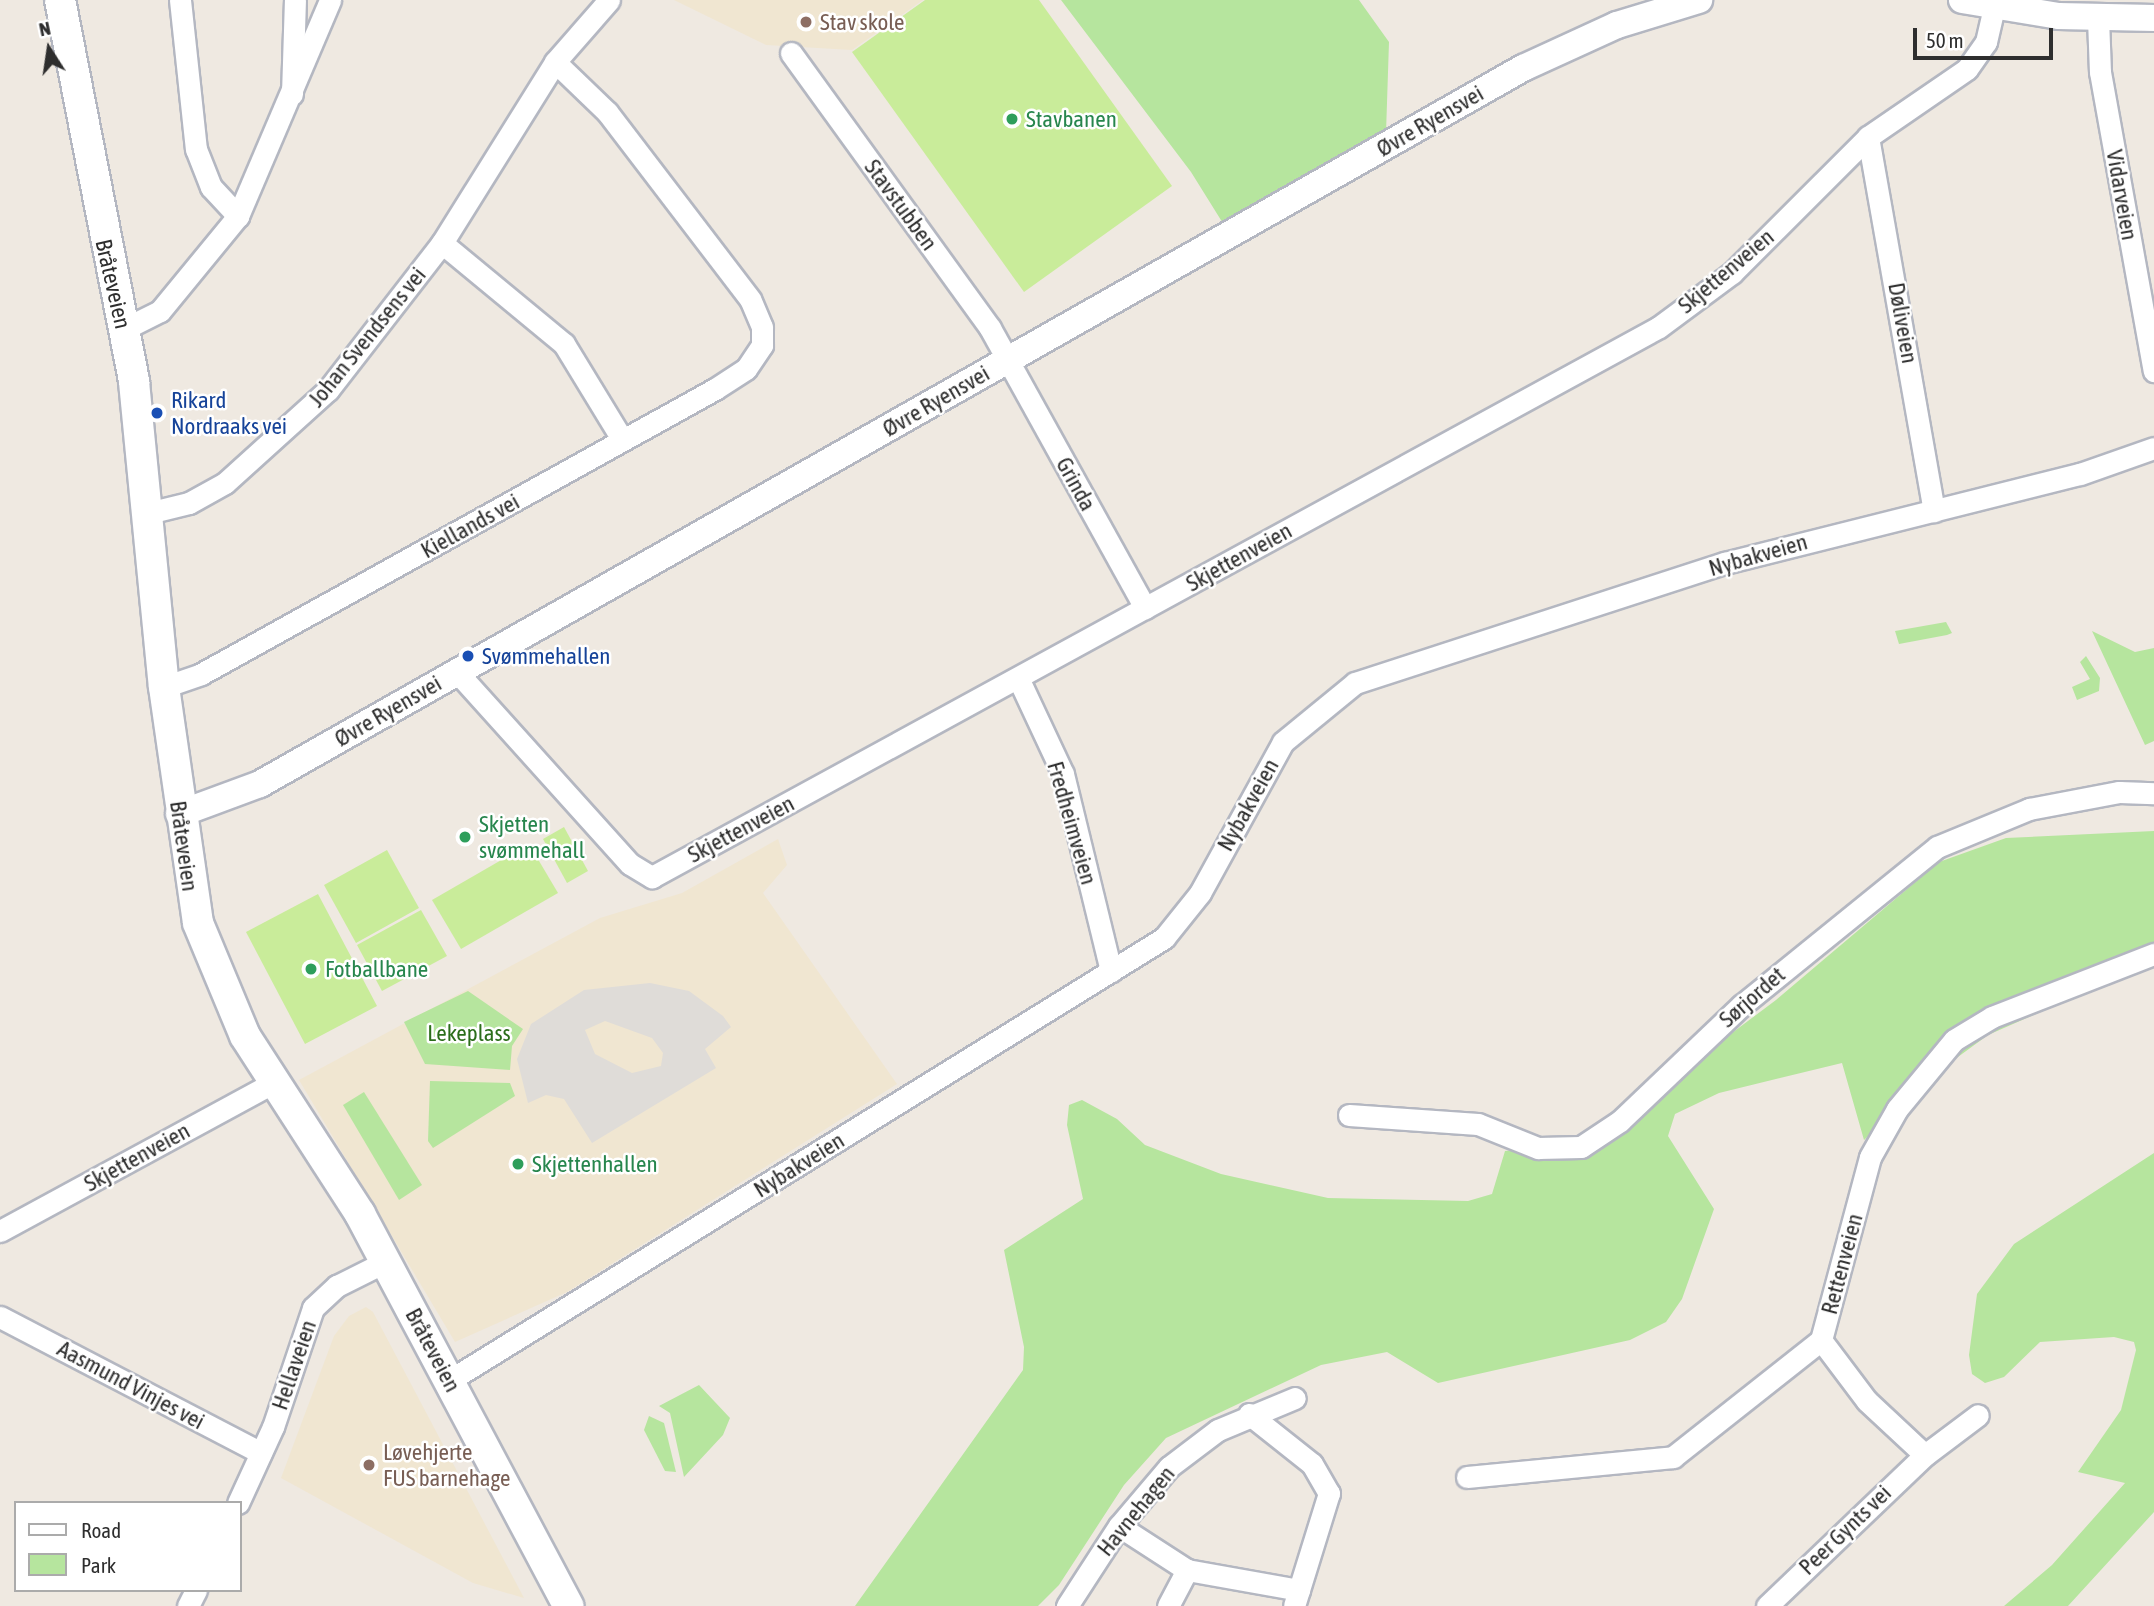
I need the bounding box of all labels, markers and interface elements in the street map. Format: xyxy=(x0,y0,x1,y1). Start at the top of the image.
place label: Stav skole xyxy=(820,8,905,36)
north arrow xyxy=(14,14,84,84)
marker: Stav skole xyxy=(798,14,814,30)
scale bar xyxy=(1916,14,2056,58)
text: N xyxy=(37,17,52,40)
text: 50 m xyxy=(1926,28,1964,52)
street label: Øvre Ryensvei xyxy=(1372,79,1488,163)
place label: Stavbanen xyxy=(1026,105,1117,133)
marker: Stavbanen xyxy=(1004,111,1020,127)
street label: Vidarveien xyxy=(2100,148,2144,242)
street label: Stavstubben xyxy=(859,154,943,256)
street label: Skjettenveien xyxy=(1672,223,1780,319)
street label: Bråteveien xyxy=(89,237,137,331)
street label: Johan Svendsens vei xyxy=(302,262,432,412)
street label: Døliveien xyxy=(1882,280,1924,366)
street label: Øvre Ryensvei xyxy=(878,359,994,443)
place label: Rikard Nordraaks vei xyxy=(171,386,287,440)
marker: Rikard Nordraaks vei xyxy=(149,405,165,421)
street label: Grinda xyxy=(1050,452,1102,516)
street label: Kiellands vei xyxy=(416,488,524,564)
street label: Skjettenveien xyxy=(1181,517,1297,597)
street label: Nybakveien xyxy=(1705,528,1811,582)
place label: Svømmehallen xyxy=(482,642,610,670)
marker: Svømmehallen xyxy=(460,648,476,664)
street label: Øvre Ryensvei xyxy=(330,669,446,753)
street label: Nybakveien xyxy=(1211,754,1285,856)
street label: Fredheimveien xyxy=(1041,758,1103,888)
street label: Skjettenveien xyxy=(683,789,799,869)
street label: Bråteveien xyxy=(164,799,204,893)
place label: Skjetten svømmehall xyxy=(479,810,585,864)
marker: Skjetten svømmehall xyxy=(457,829,473,845)
place label: Fotballbane xyxy=(325,955,428,983)
marker: Fotballbane xyxy=(303,961,319,977)
street label: Sørjordet xyxy=(1713,961,1791,1033)
park label: Lekeplass xyxy=(427,1019,511,1047)
street label: Skjettenveien xyxy=(79,1117,195,1197)
street label: Nybakveien xyxy=(749,1126,849,1204)
place label: Skjettenhallen xyxy=(532,1150,658,1178)
marker: Skjettenhallen xyxy=(510,1156,526,1172)
street label: Rettenveien xyxy=(1815,1211,1869,1317)
street label: Bråteveien xyxy=(399,1303,467,1397)
street label: Hellaveien xyxy=(266,1316,322,1414)
street label: Aasmund Vinjes vei xyxy=(53,1335,209,1435)
place label: Løvehjerte FUS barnehage xyxy=(383,1438,510,1492)
marker: Løvehjerte FUS barnehage xyxy=(361,1457,377,1473)
street label: Havnehagen xyxy=(1091,1460,1181,1562)
street label: Peer Gynts vei xyxy=(1793,1479,1897,1581)
legend xyxy=(14,1501,242,1592)
text: Road xyxy=(81,1518,121,1542)
text: Park xyxy=(81,1553,116,1577)

